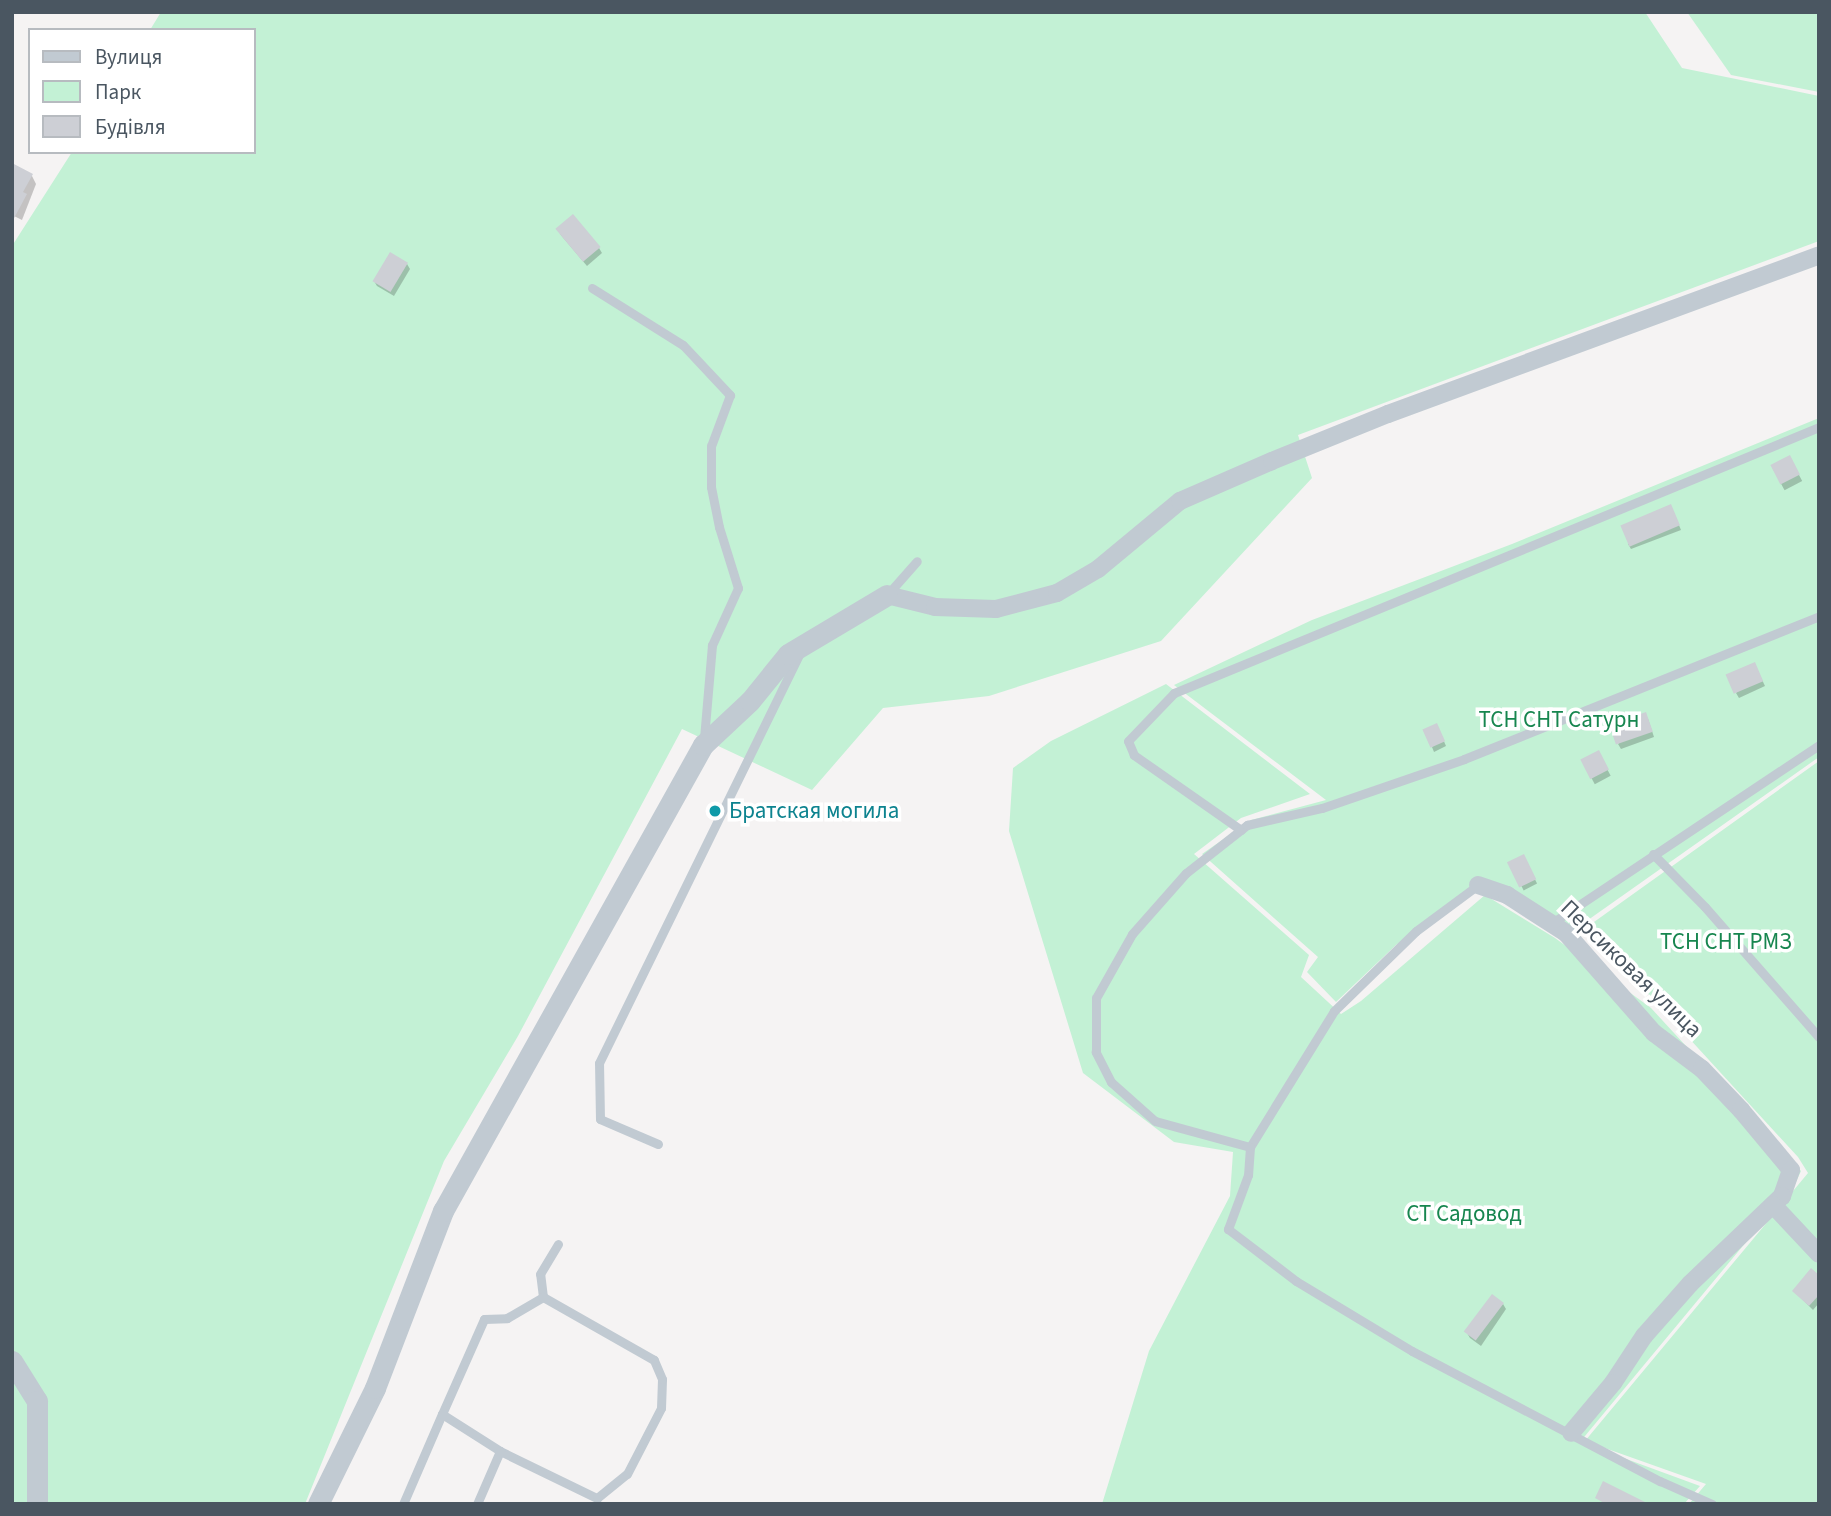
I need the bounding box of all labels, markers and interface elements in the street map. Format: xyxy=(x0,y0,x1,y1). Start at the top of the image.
legend xyxy=(28,28,256,154)
text: Вулиця xyxy=(95,42,162,72)
text: Парк xyxy=(95,77,141,107)
text: Будівля xyxy=(95,112,166,142)
park label: ТСН СНТ Сатурн xyxy=(1479,706,1639,734)
place label: Братская могила xyxy=(729,797,899,825)
marker: Братская могила xyxy=(707,803,723,819)
street label: Персиковая улица xyxy=(1555,894,1707,1044)
park label: ТСН СНТ РМЗ xyxy=(1660,928,1792,956)
park label: СТ Садовод xyxy=(1406,1200,1522,1228)

